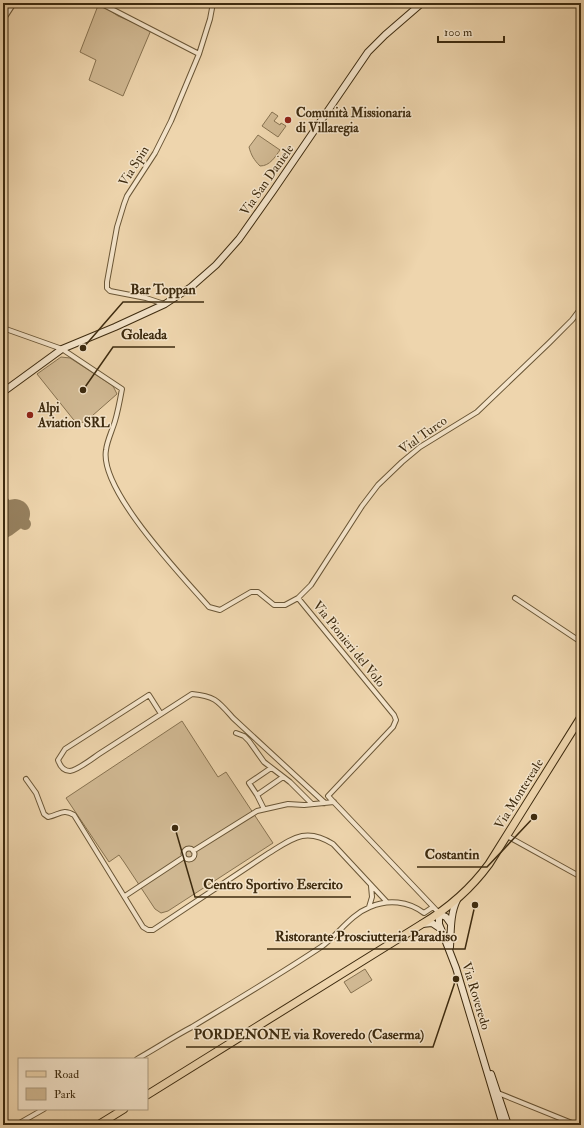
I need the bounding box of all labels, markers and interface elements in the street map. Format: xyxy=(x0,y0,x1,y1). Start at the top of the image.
scale bar xyxy=(438,18,504,44)
text: 100 m xyxy=(444,25,473,40)
place label: Comunità Missionaria di Villaregia xyxy=(296,105,412,137)
marker: Comunità Missionaria di Villaregia xyxy=(283,115,293,125)
street label: Via San Daniele xyxy=(237,141,298,219)
street label: Via Spin xyxy=(115,143,154,190)
callout: Bar Toppan xyxy=(123,276,204,302)
text: Bar Toppan xyxy=(130,281,197,299)
callout: Goleada xyxy=(113,321,175,347)
text: Goleada xyxy=(121,326,168,343)
place label: Alpi Aviation SRL xyxy=(37,400,110,431)
marker: Alpi Aviation SRL xyxy=(25,410,35,420)
street label: Vial Turco xyxy=(396,413,450,457)
street label: Via Pionieri del Volo xyxy=(309,598,389,690)
street label: Via Montereale xyxy=(491,755,547,832)
callout: Costantin xyxy=(417,841,487,867)
text: Costantin xyxy=(425,846,480,863)
callout: Centro Sportivo Esercito xyxy=(195,871,351,897)
text: Centro Sportivo Esercito xyxy=(203,876,343,894)
callout: Ristorante Prosciutteria Paradiso xyxy=(267,923,465,949)
text: Ristorante Prosciutteria Paradiso xyxy=(275,928,457,945)
street label: Via Roveredo xyxy=(458,960,494,1032)
callout: PORDENONE via Roveredo (Caserma) xyxy=(186,1021,433,1047)
text: PORDENONE via Roveredo (Caserma) xyxy=(194,1026,424,1043)
legend xyxy=(18,1058,148,1110)
text: Road xyxy=(54,1067,79,1082)
text: Park xyxy=(54,1087,76,1102)

